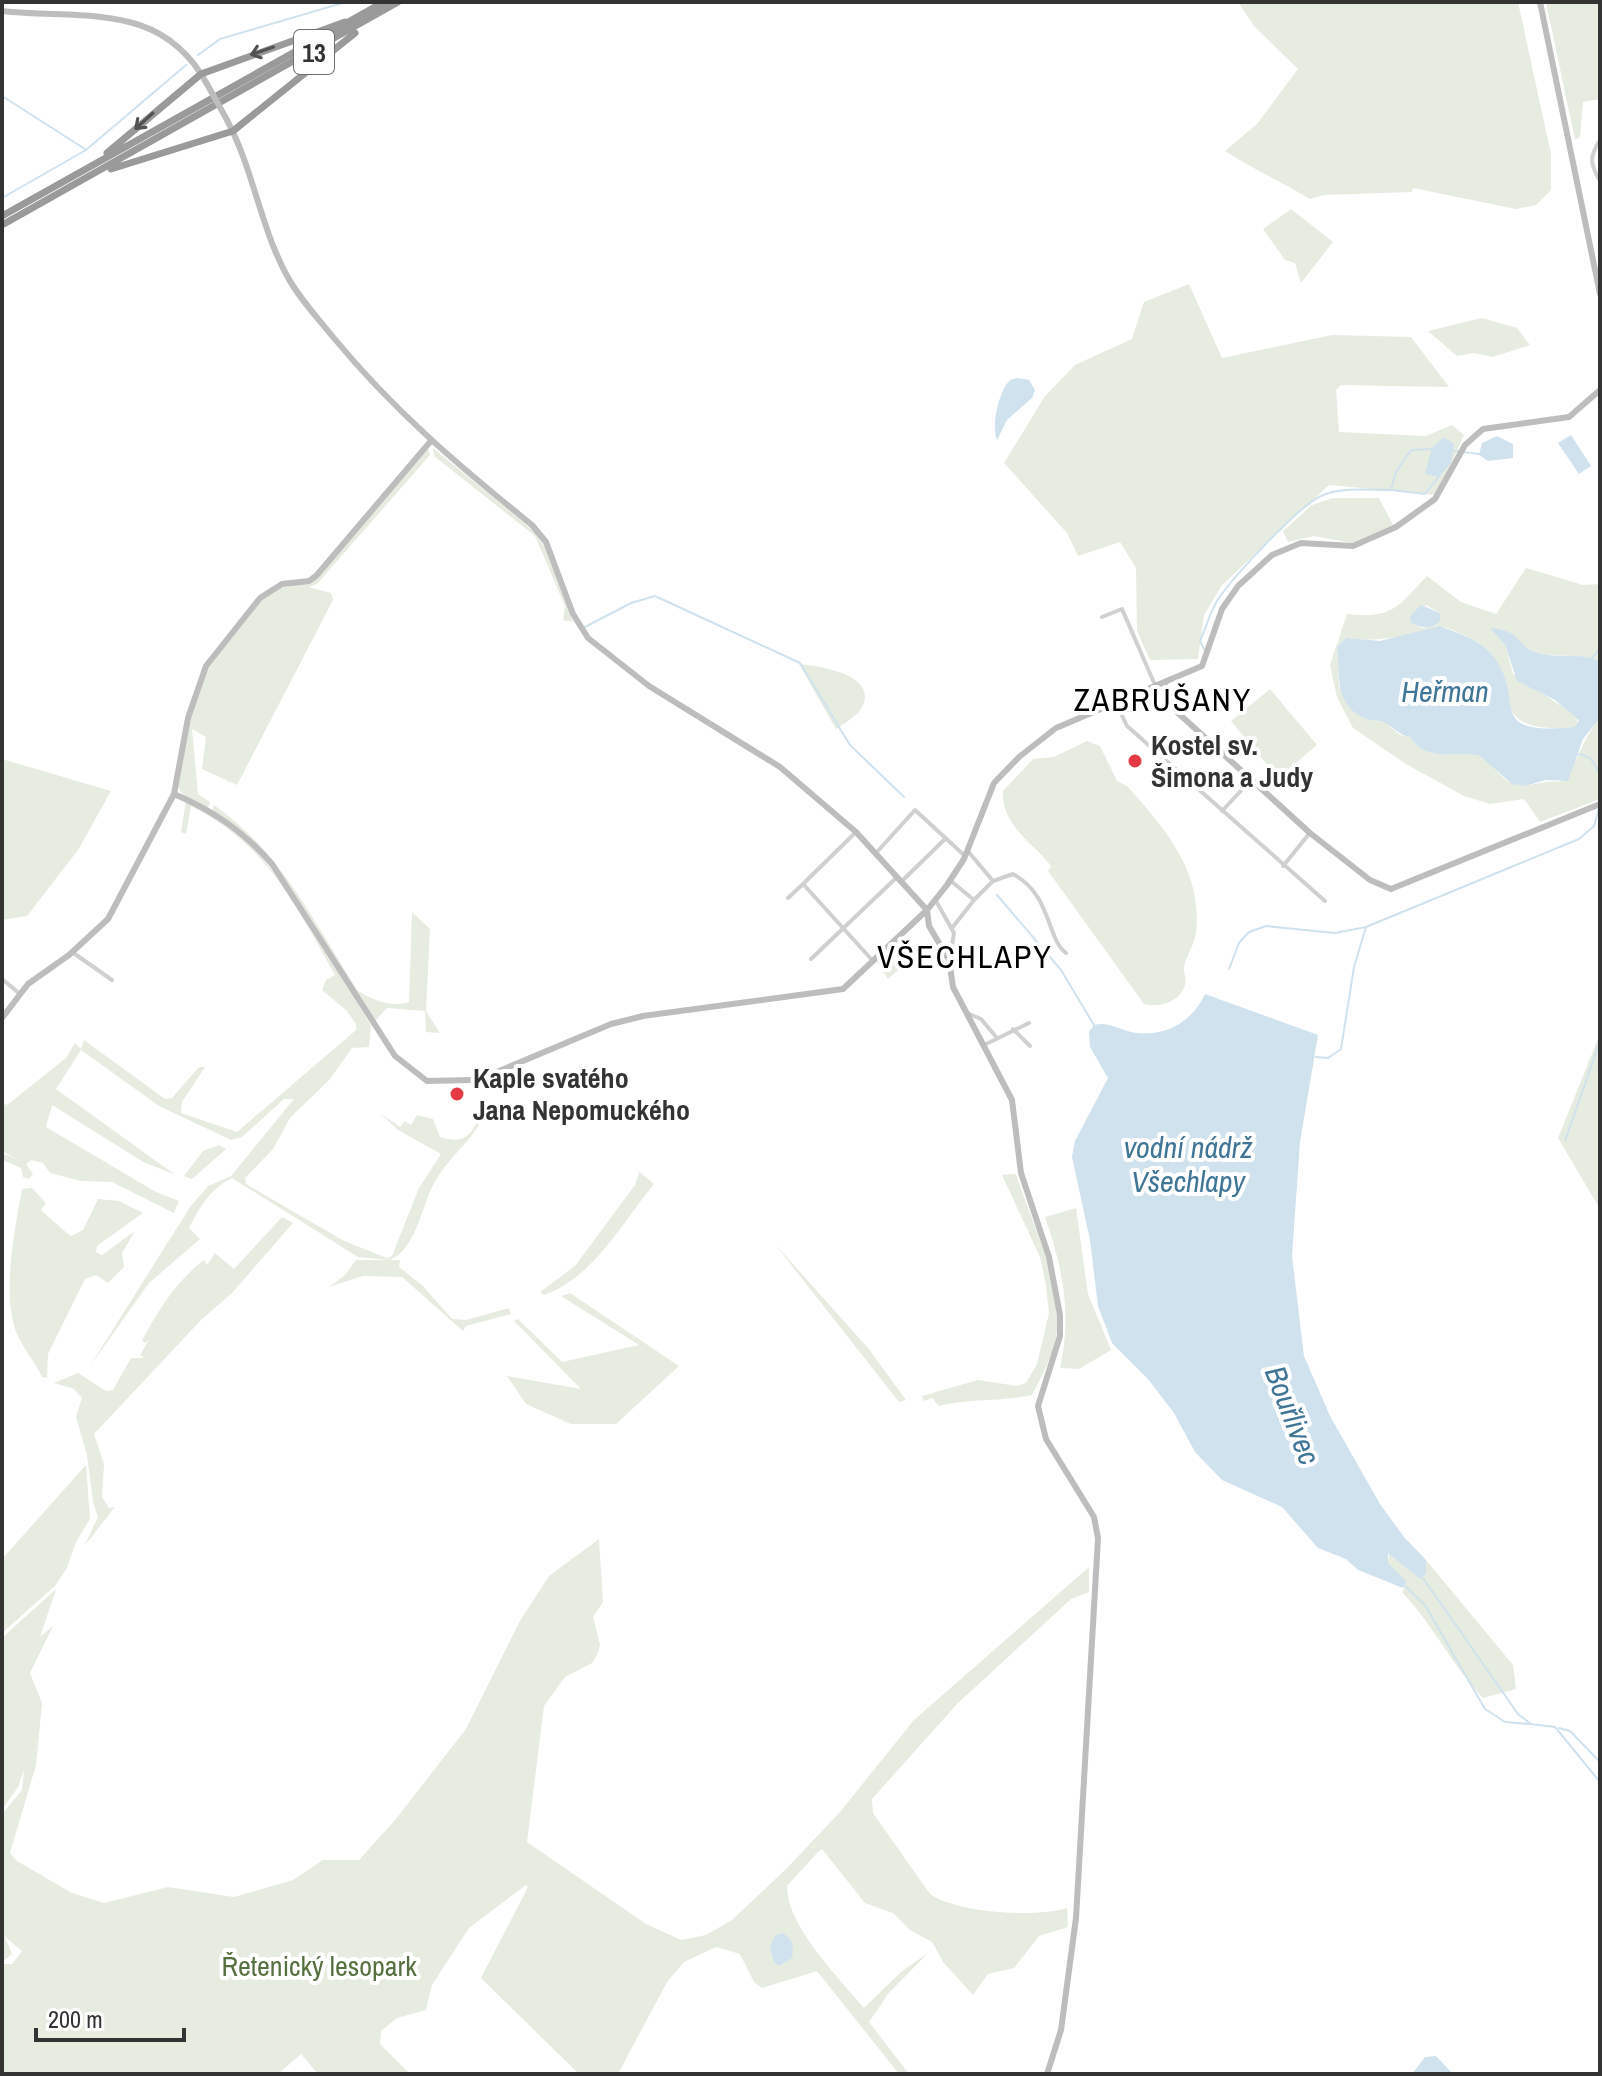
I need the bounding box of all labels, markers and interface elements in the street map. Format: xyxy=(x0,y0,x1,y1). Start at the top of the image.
road number: 13 xyxy=(294,30,334,74)
one-way arrow xyxy=(249,44,274,59)
one-way arrow xyxy=(135,112,155,130)
water label: Heřman xyxy=(1401,671,1489,711)
district label: ZABRUŠANY xyxy=(1074,678,1252,721)
place label: Kostel sv. Šimona a Judy xyxy=(1151,726,1313,796)
marker: Kostel sv. Šimona a Judy xyxy=(1126,752,1144,770)
district label: VŠECHLAPY xyxy=(877,935,1053,978)
place label: Kaple svatého Jana Nepomuckého xyxy=(473,1059,690,1129)
marker: Kaple svatého Jana Nepomuckého xyxy=(448,1085,466,1103)
water label: vodní nádrž Všechlapy xyxy=(1124,1127,1253,1201)
water label: Bouřlivec xyxy=(1256,1360,1330,1470)
park label: Řetenický lesopark xyxy=(221,1947,417,1985)
scale bar xyxy=(36,1992,184,2042)
text: 200 m xyxy=(48,2003,103,2035)

